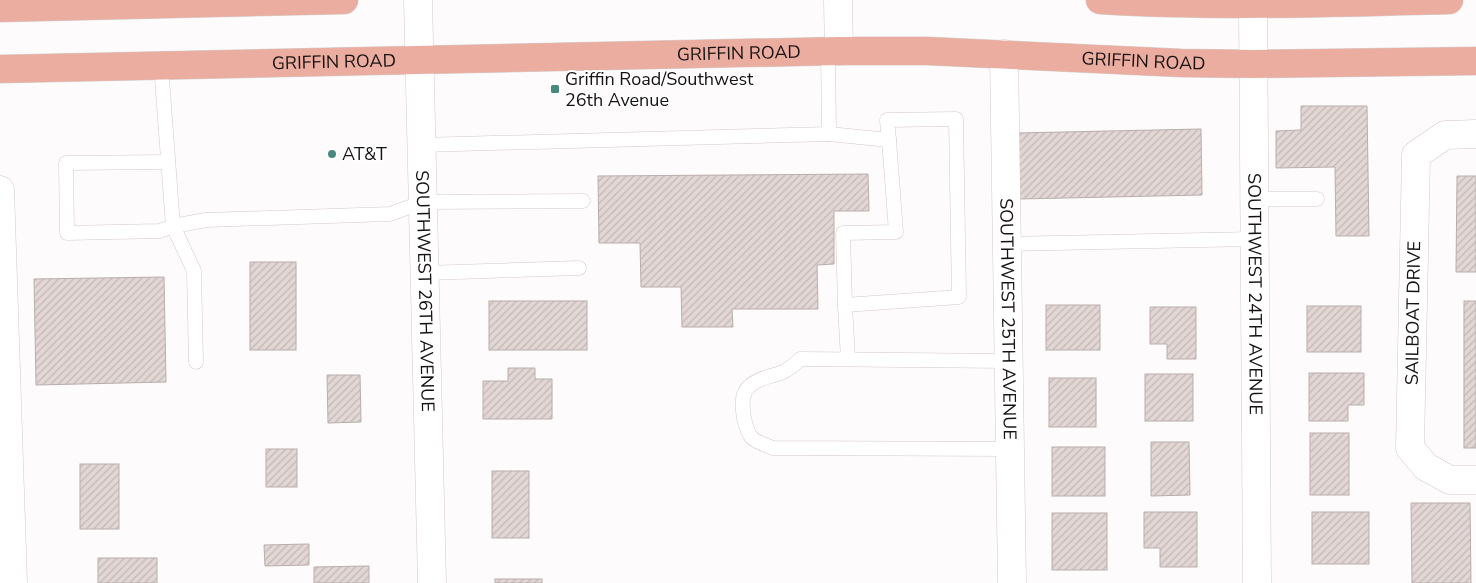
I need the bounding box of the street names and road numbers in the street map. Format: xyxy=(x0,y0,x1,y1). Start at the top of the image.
street label: GRIFFIN ROAD xyxy=(677,40,801,66)
street label: GRIFFIN ROAD xyxy=(1081,46,1206,75)
street label: GRIFFIN ROAD xyxy=(272,49,396,75)
street label: SOUTHWEST 26TH AVENUE xyxy=(410,170,440,412)
street label: SOUTHWEST 24TH AVENUE xyxy=(1242,173,1268,415)
street label: SOUTHWEST 25TH AVENUE xyxy=(994,198,1022,440)
street label: SAILBOAT DRIVE xyxy=(1400,241,1426,385)

